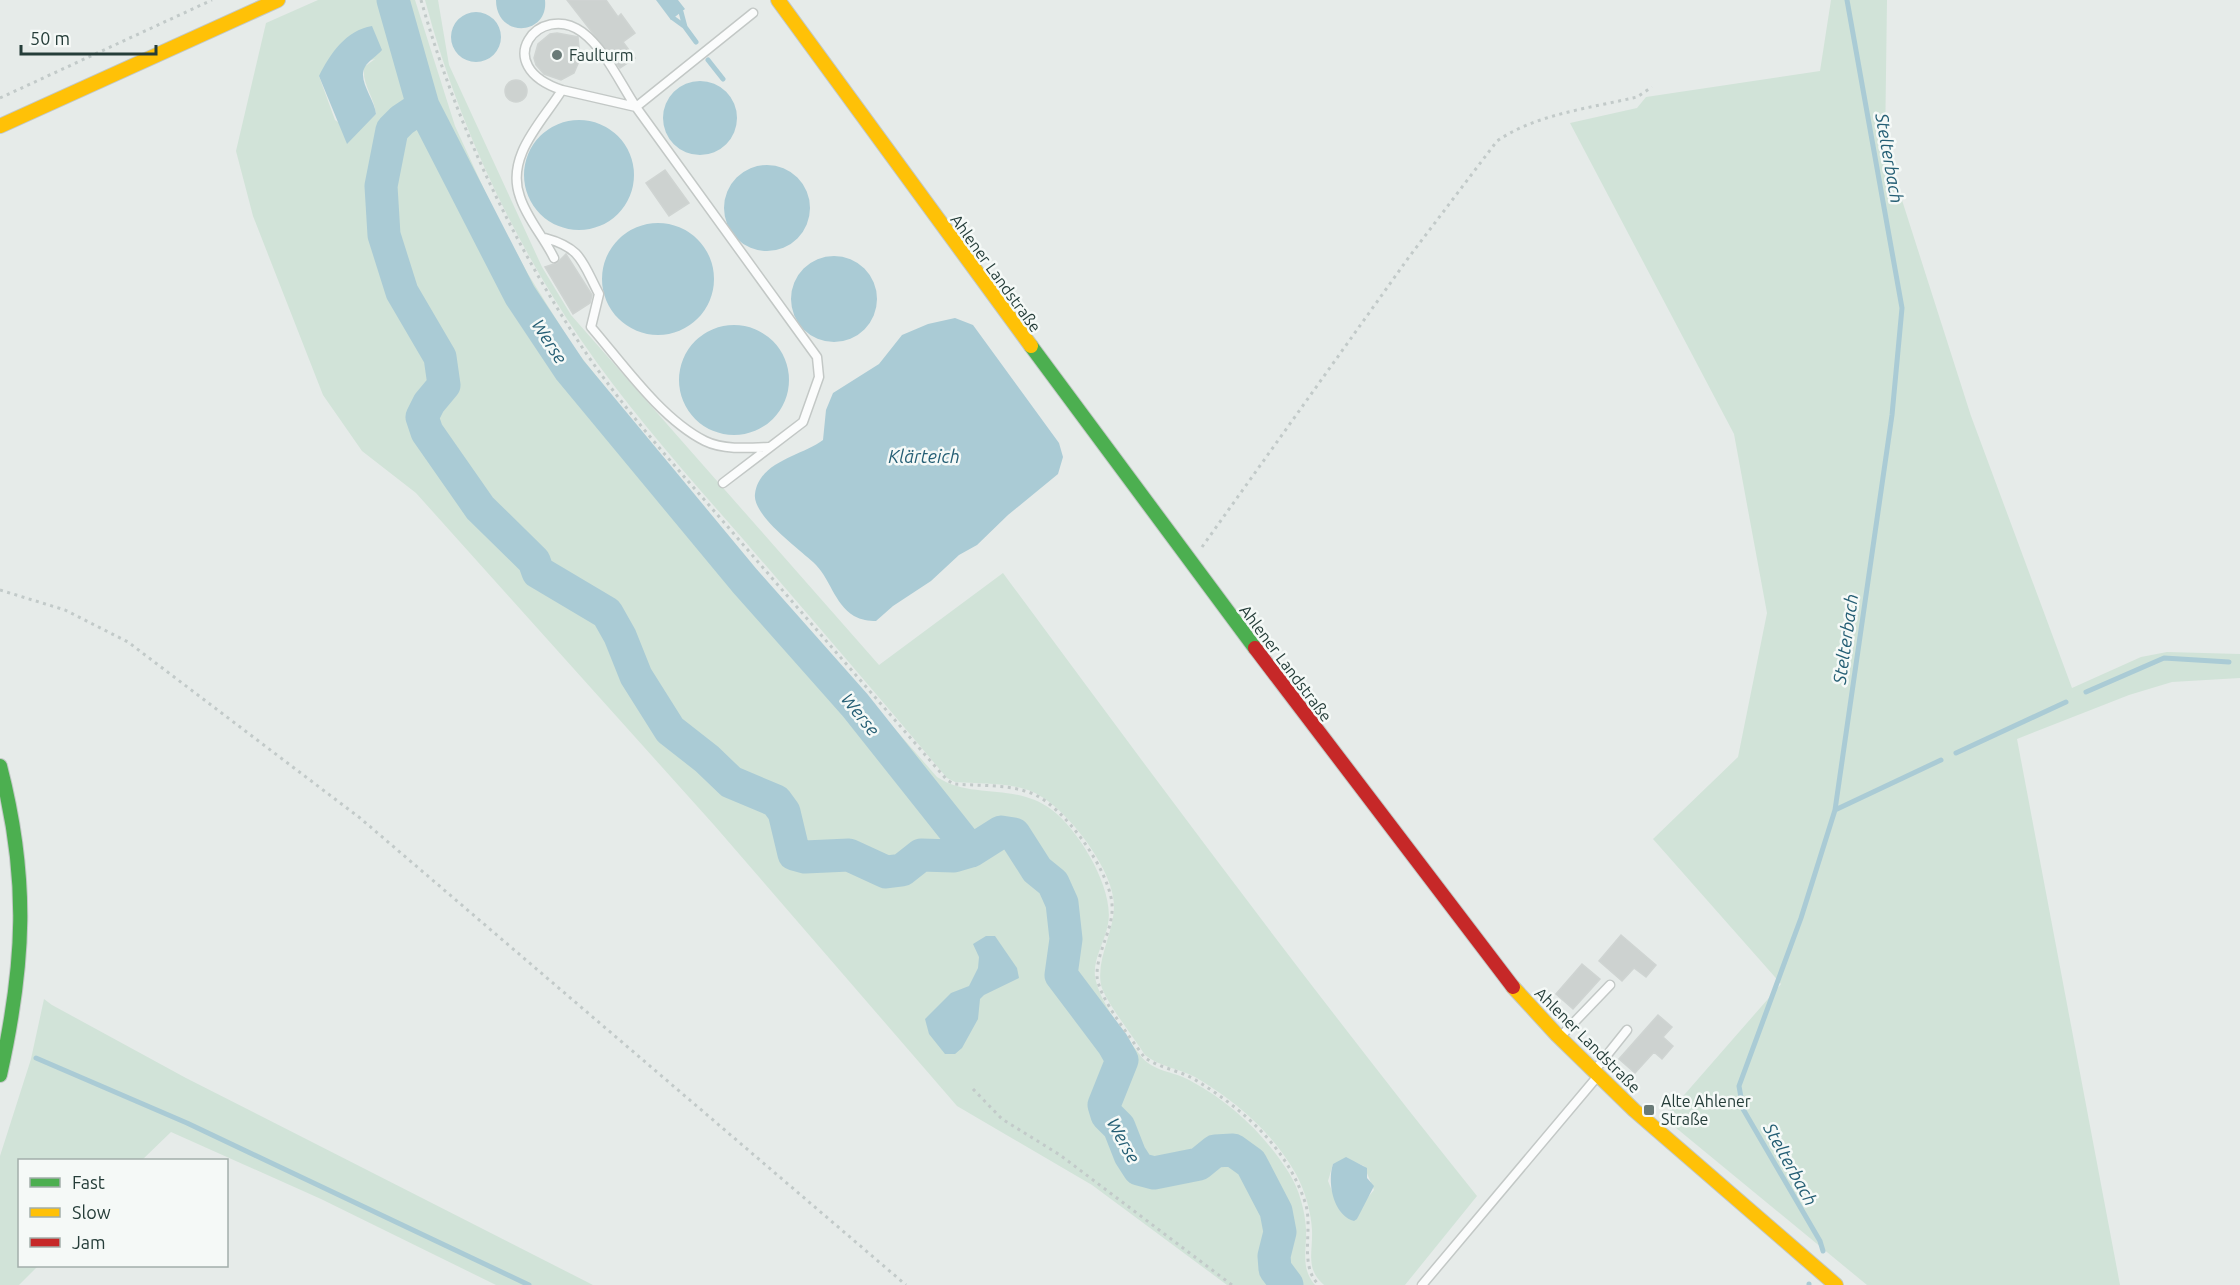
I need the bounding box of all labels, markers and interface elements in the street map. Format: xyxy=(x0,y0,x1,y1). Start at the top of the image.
scale bar xyxy=(21,18,156,56)
text: 50 m xyxy=(30,28,70,48)
place label: Faulturm xyxy=(569,46,634,64)
marker: Faulturm xyxy=(550,48,564,62)
water label: Stelterbach xyxy=(1872,110,1908,205)
street label: Ahlener Landstraße xyxy=(947,211,1045,335)
water label: Werse xyxy=(528,315,572,367)
water label: Klärteich xyxy=(888,446,960,466)
water label: Stelterbach xyxy=(1829,593,1861,686)
street label: Ahlener Landstraße xyxy=(1236,601,1336,725)
water label: Werse xyxy=(838,689,884,739)
street label: Ahlener Landstraße xyxy=(1532,984,1644,1096)
place label: Alte Ahlener Straße xyxy=(1661,1092,1751,1128)
marker: Alte Ahlener Straße xyxy=(1642,1103,1656,1117)
water label: Werse xyxy=(1104,1114,1144,1166)
water label: Stelterbach xyxy=(1760,1118,1822,1209)
legend xyxy=(18,1159,228,1267)
text: Fast xyxy=(72,1172,105,1192)
text: Slow xyxy=(72,1202,111,1222)
text: Jam xyxy=(72,1232,106,1252)

